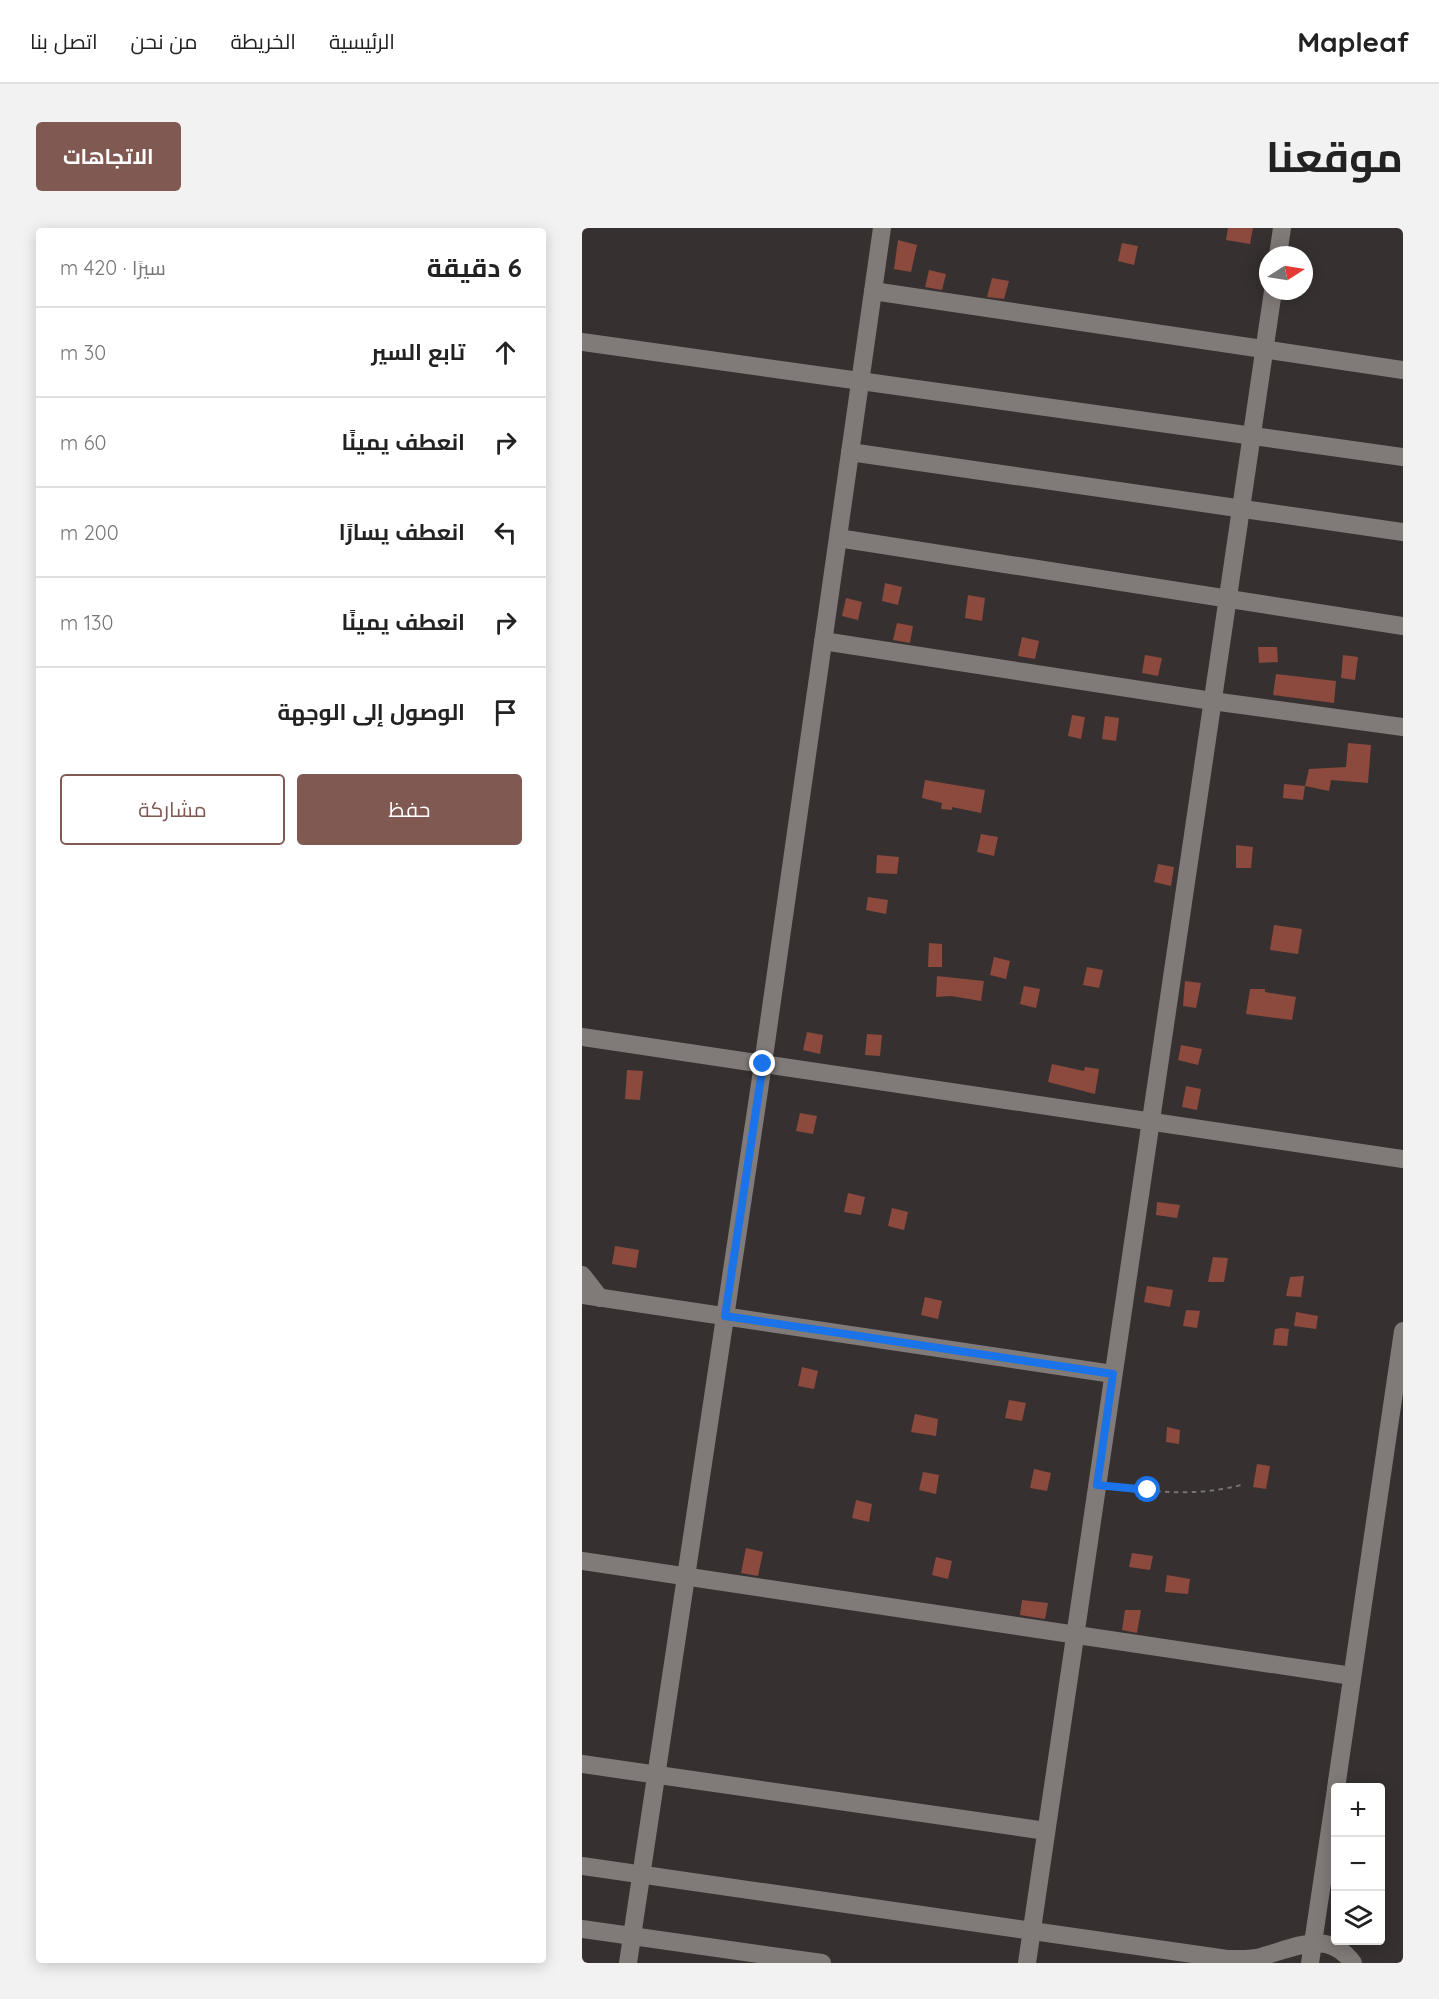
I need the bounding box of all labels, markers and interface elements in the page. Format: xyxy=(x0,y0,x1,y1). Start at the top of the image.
text: Mapleaf xyxy=(1297,24,1409,59)
text: اتصل بنا xyxy=(30,28,98,54)
text: من نحن xyxy=(131,28,197,54)
text: الخريطة xyxy=(230,28,296,54)
text: الرئيسية xyxy=(329,28,395,54)
button: الاتجاهات xyxy=(36,122,181,191)
text: موقعنا xyxy=(1266,130,1403,183)
north arrow xyxy=(1259,246,1313,300)
text: 6 دقيقة xyxy=(427,251,522,284)
text: سيرًا · 420 m xyxy=(60,255,166,280)
icon: ahead xyxy=(489,336,522,369)
text: تابع السير xyxy=(371,338,465,366)
text: 30 m xyxy=(60,340,106,365)
icon: right xyxy=(489,426,522,459)
text: انعطف يمينًا xyxy=(342,428,465,456)
text: 60 m xyxy=(60,430,106,455)
icon: left xyxy=(489,516,522,549)
text: انعطف يسارًا xyxy=(339,518,465,546)
text: 200 m xyxy=(60,520,119,545)
icon: right xyxy=(489,606,522,639)
text: انعطف يمينًا xyxy=(342,608,465,636)
text: 130 m xyxy=(60,610,114,635)
icon: arrive xyxy=(489,696,522,729)
text: الوصول إلى الوجهة xyxy=(277,698,465,726)
button: مشاركة xyxy=(60,774,285,845)
button: حفظ xyxy=(297,774,522,845)
route end xyxy=(749,1050,775,1076)
route start xyxy=(1134,1476,1160,1502)
map controls xyxy=(1331,1783,1385,1945)
button: + xyxy=(1331,1783,1385,1837)
button: − xyxy=(1331,1837,1385,1891)
button: layers xyxy=(1331,1891,1385,1945)

